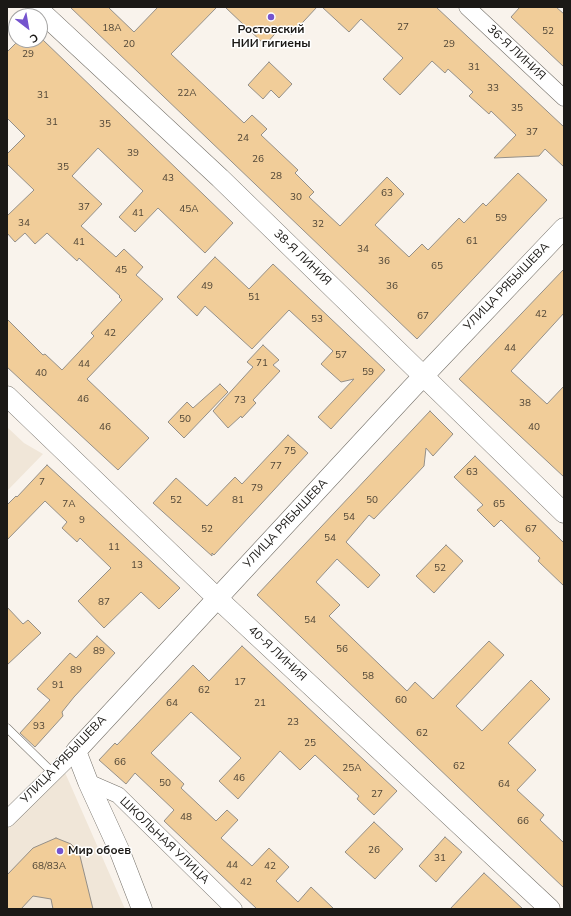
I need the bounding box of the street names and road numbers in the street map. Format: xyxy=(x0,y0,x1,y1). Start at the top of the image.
street label: 36-Я ЛИНИЯ xyxy=(484,22,548,84)
street label: 38-Я ЛИНИЯ xyxy=(270,227,334,289)
street label: УЛИЦА РЯБЫШЕВА xyxy=(461,240,553,334)
street label: УЛИЦА РЯБЫШЕВА xyxy=(241,476,331,572)
street label: 40-Я ЛИНИЯ xyxy=(245,623,309,685)
street label: УЛИЦА РЯБЫШЕВА xyxy=(18,713,110,807)
street label: ШКОЛЬНАЯ УЛИЦА xyxy=(116,794,212,888)

